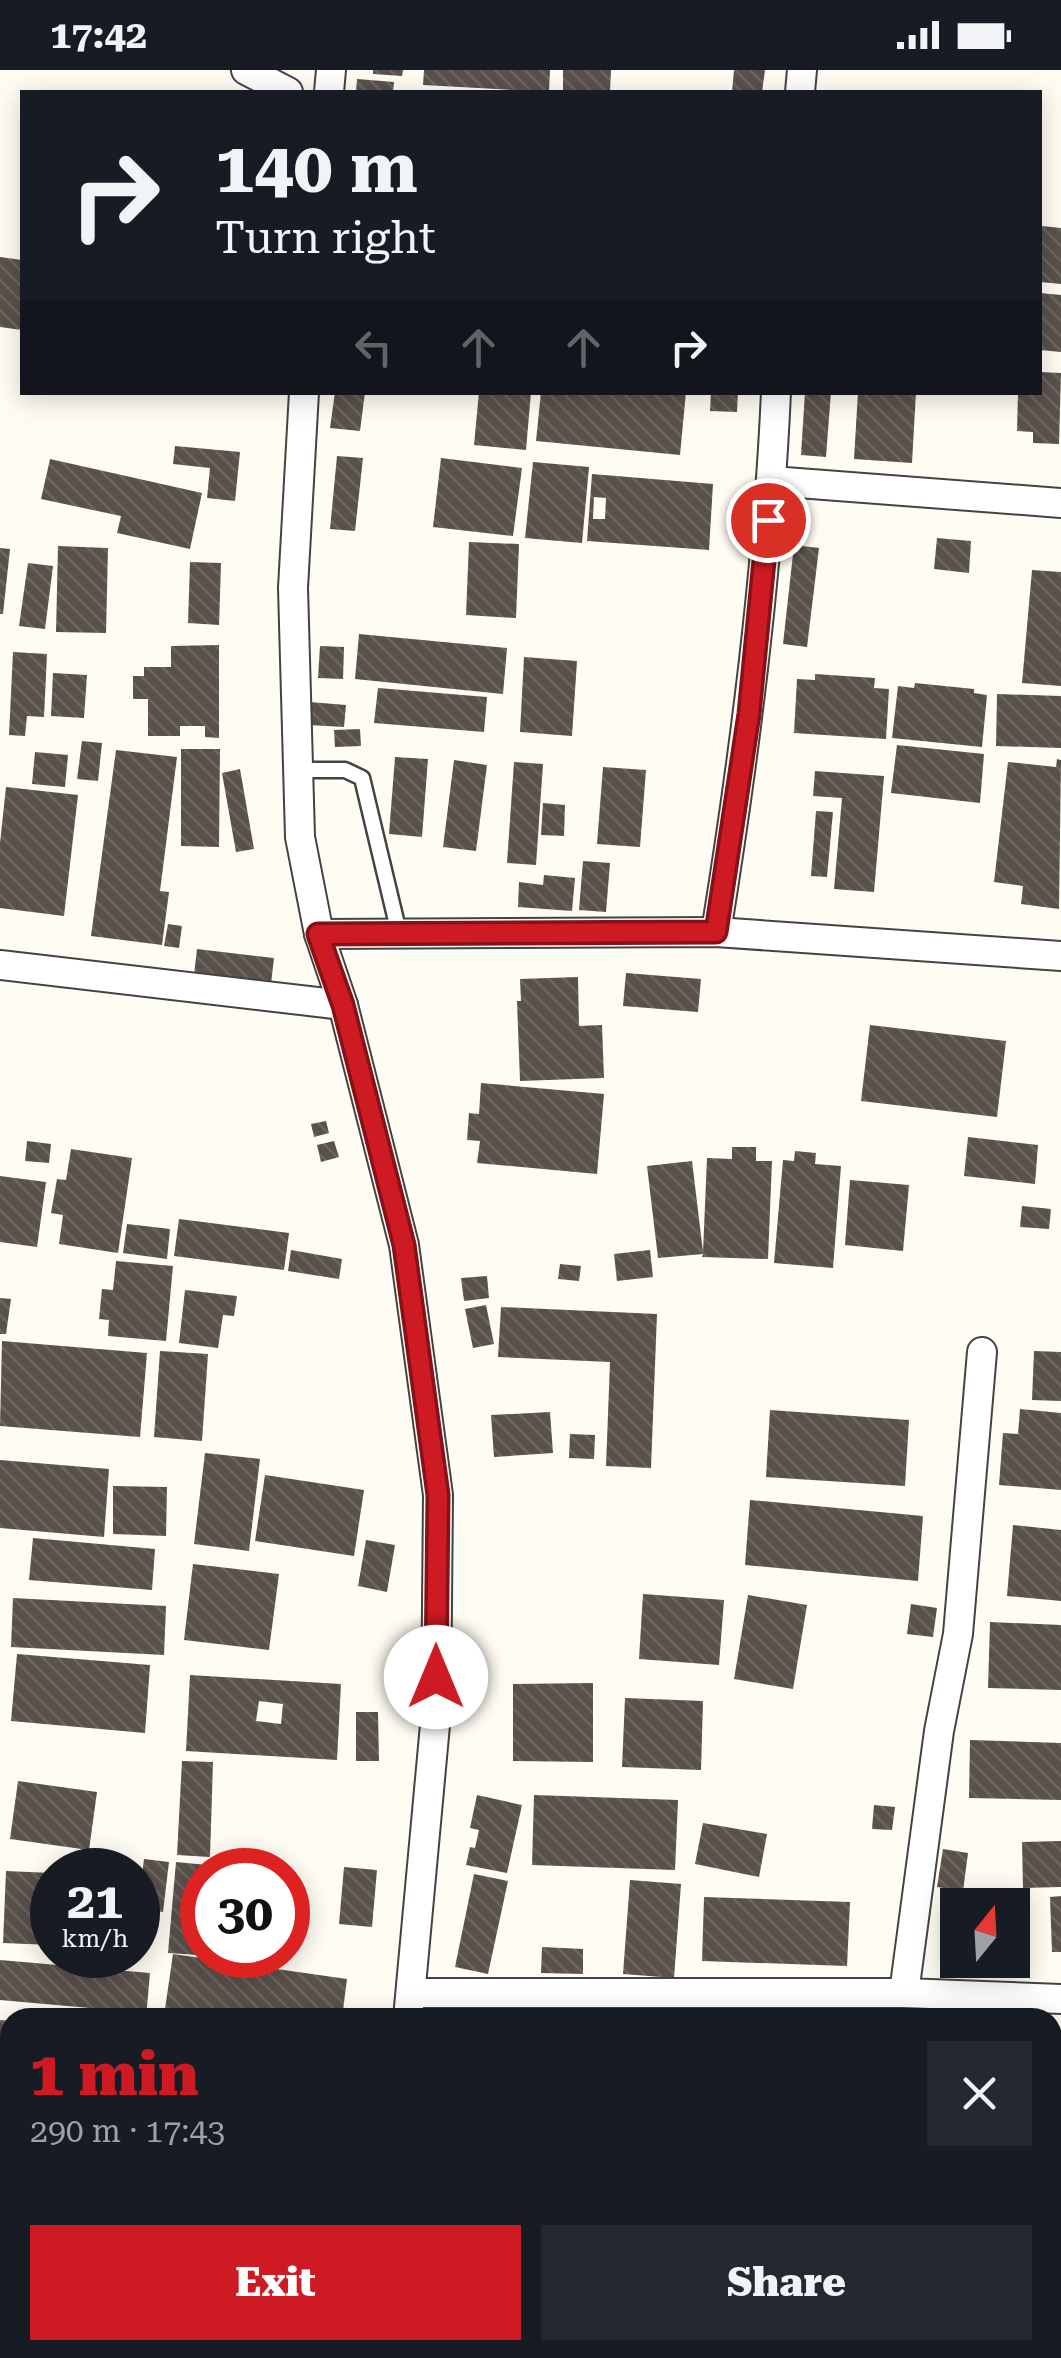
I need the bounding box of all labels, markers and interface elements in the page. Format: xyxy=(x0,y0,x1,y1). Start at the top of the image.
text: 17:42 xyxy=(50,13,147,57)
text: 140 m xyxy=(215,127,418,209)
icon: right xyxy=(50,130,180,260)
text: Turn right xyxy=(215,211,436,264)
icon: left xyxy=(346,320,401,375)
icon: ahead xyxy=(451,320,506,375)
icon: ahead xyxy=(556,320,611,375)
icon: right xyxy=(661,320,716,375)
pin xyxy=(726,478,811,563)
icon: arrive xyxy=(741,493,796,548)
position arrow xyxy=(384,1625,488,1729)
speed limit sign: 30 xyxy=(180,1848,310,1978)
text: 21 xyxy=(67,1872,123,1930)
north arrow xyxy=(940,1888,1030,1978)
map controls xyxy=(940,1888,1030,1978)
text: km/h xyxy=(62,1924,128,1953)
text: 1 min xyxy=(30,2039,199,2110)
button: close xyxy=(927,2041,1032,2146)
text: 290 m · 17:43 xyxy=(30,2112,225,2150)
button: Exit xyxy=(30,2225,521,2340)
button: Share xyxy=(541,2225,1032,2340)

